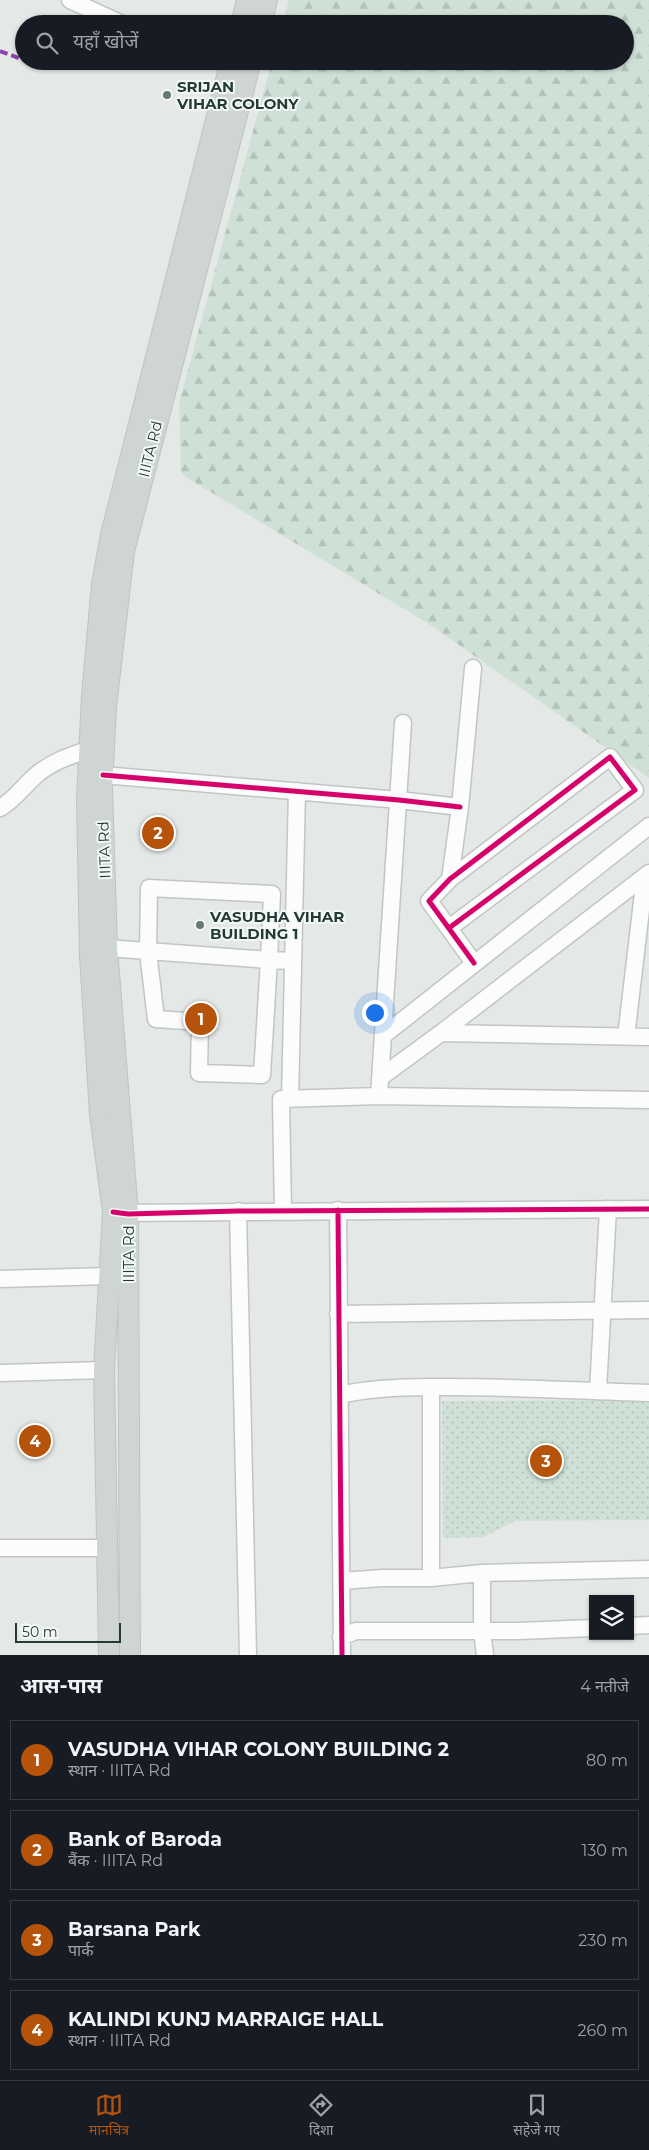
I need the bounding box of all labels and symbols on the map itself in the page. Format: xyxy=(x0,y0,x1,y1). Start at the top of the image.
place label: SRIJAN VIHAR COLONY xyxy=(176,77,299,113)
marker: SRIJAN VIHAR COLONY xyxy=(161,89,173,101)
street label: IIITA Rd xyxy=(134,419,166,479)
pin: 2 xyxy=(142,814,174,852)
street label: IIITA Rd xyxy=(94,821,114,879)
place label: VASUDHA VIHAR BUILDING 1 xyxy=(209,907,344,943)
marker: VASUDHA VIHAR BUILDING 1 xyxy=(194,919,206,931)
pin: 1 xyxy=(185,1000,217,1038)
your location xyxy=(362,1000,388,1026)
street label: IIITA Rd xyxy=(119,1225,138,1283)
pin: 4 xyxy=(19,1422,51,1460)
pin: 3 xyxy=(530,1442,562,1480)
scale bar xyxy=(15,1620,121,1643)

